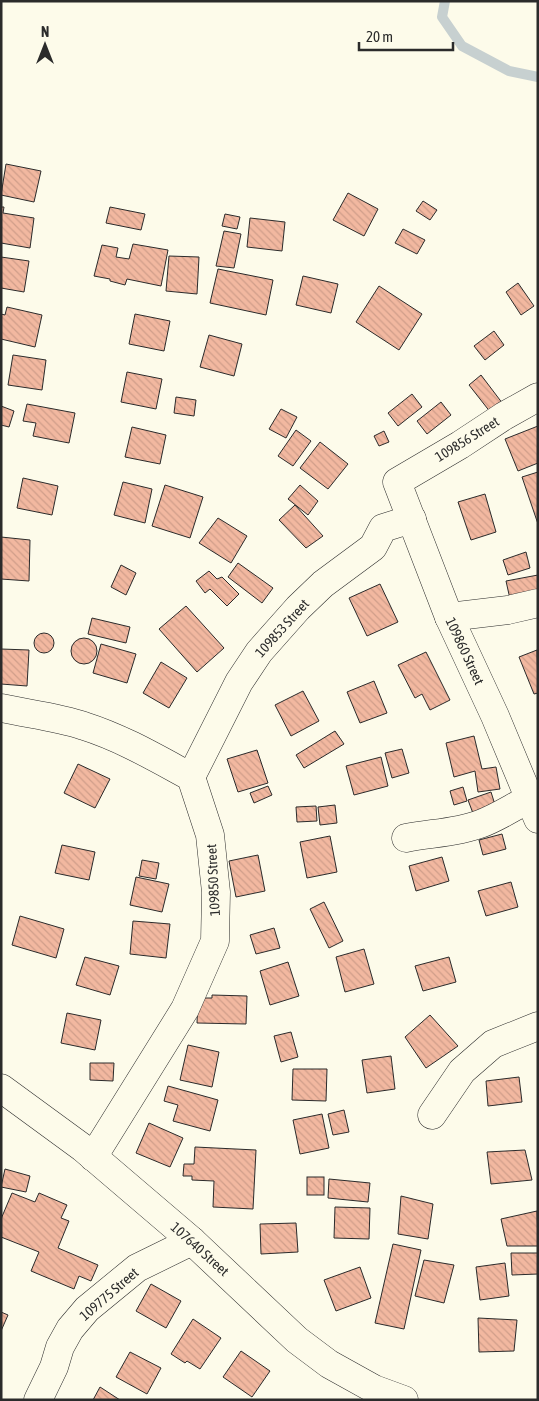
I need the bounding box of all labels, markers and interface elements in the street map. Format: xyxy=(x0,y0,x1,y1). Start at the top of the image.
north arrow xyxy=(20,20,70,70)
scale bar xyxy=(359,20,453,52)
text: N xyxy=(41,24,49,40)
text: 20 m xyxy=(366,28,393,45)
street label: 109856 Street xyxy=(432,413,502,465)
street label: 109853 Street xyxy=(252,596,312,660)
street label: 109860 Street xyxy=(443,615,487,687)
street label: 109850 Street xyxy=(203,844,223,916)
street label: 107640 Street xyxy=(168,1219,232,1279)
street label: 109775 Street xyxy=(77,1264,141,1324)

